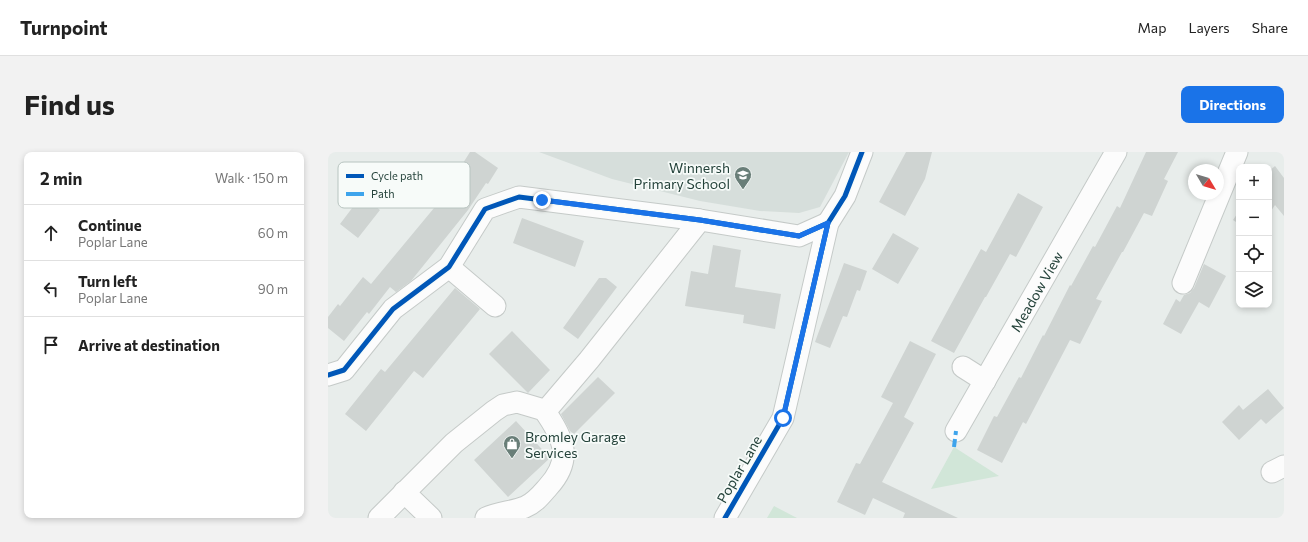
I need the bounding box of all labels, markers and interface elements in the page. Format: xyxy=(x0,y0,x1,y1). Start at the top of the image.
text: Turnpoint xyxy=(20,16,108,39)
text: Map xyxy=(1138,19,1166,36)
text: Layers xyxy=(1188,19,1230,36)
text: Share xyxy=(1252,19,1288,36)
button: Directions xyxy=(1181,86,1284,123)
text: Find us xyxy=(24,87,115,121)
place label: Winnersh Primary School xyxy=(634,159,730,192)
legend xyxy=(338,162,470,208)
north arrow xyxy=(1188,164,1224,200)
map controls xyxy=(1236,164,1272,308)
button: + xyxy=(1236,164,1272,200)
school or university icon: Winnersh Primary School xyxy=(733,165,753,190)
text: 2 min xyxy=(40,168,82,189)
text: Cycle path xyxy=(371,169,423,182)
text: Walk · 150 m xyxy=(215,170,288,186)
text: Path xyxy=(371,187,394,200)
route end xyxy=(533,191,551,209)
button: − xyxy=(1236,200,1272,236)
text: Continue xyxy=(78,216,142,234)
icon: ahead xyxy=(40,222,62,244)
text: 60 m xyxy=(258,225,288,241)
text: Poplar Lane xyxy=(78,234,148,250)
button: locate xyxy=(1236,236,1272,272)
street label: Meadow View xyxy=(1006,248,1066,335)
text: Turn left xyxy=(78,272,137,290)
button: layers xyxy=(1236,272,1272,308)
icon: left xyxy=(40,278,62,300)
text: 90 m xyxy=(258,281,288,297)
text: Poplar Lane xyxy=(78,290,148,306)
icon: arrive xyxy=(40,334,62,356)
text: Arrive at destination xyxy=(78,336,220,354)
route start xyxy=(774,409,792,427)
place label: Bromley Garage Services xyxy=(525,428,626,461)
street label: Poplar Lane xyxy=(713,432,765,506)
shop icon: Bromley Garage Services xyxy=(502,434,522,459)

